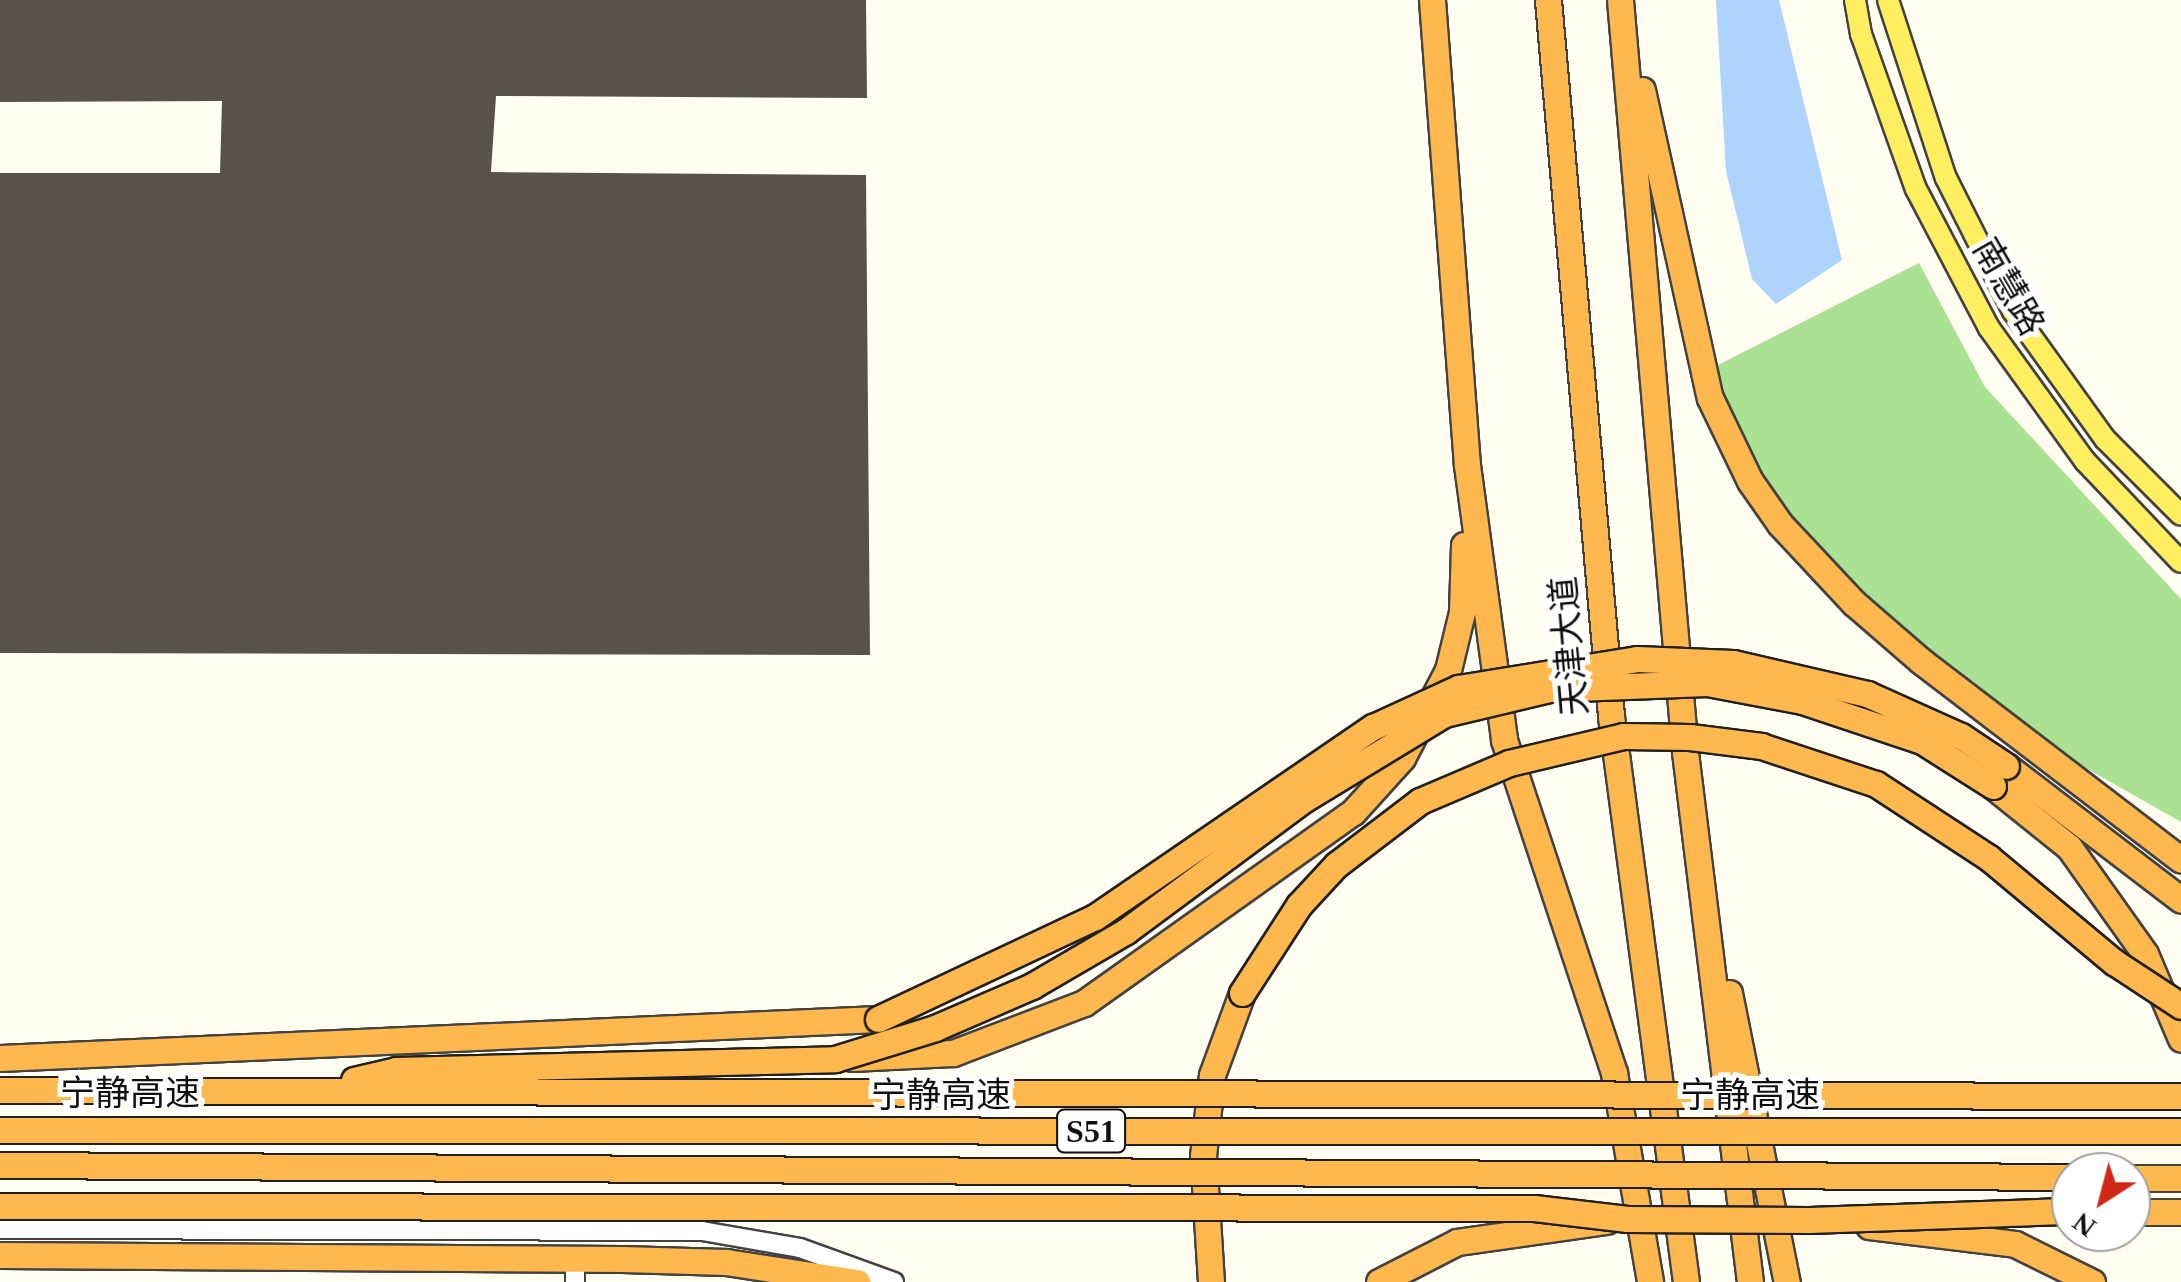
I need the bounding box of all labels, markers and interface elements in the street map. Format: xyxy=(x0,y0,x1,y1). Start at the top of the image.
street label: 南慧路 xyxy=(1964,231,2052,343)
street label: 天津大道 xyxy=(1543,574,1597,718)
street label: 宁静高速 xyxy=(60,1073,200,1115)
street label: 宁静高速 xyxy=(871,1075,1011,1117)
street label: 宁静高速 xyxy=(1680,1075,1820,1117)
road number: S51 xyxy=(1056,1104,1126,1158)
north arrow xyxy=(2051,1152,2151,1252)
text: N xyxy=(2067,1207,2102,1244)

